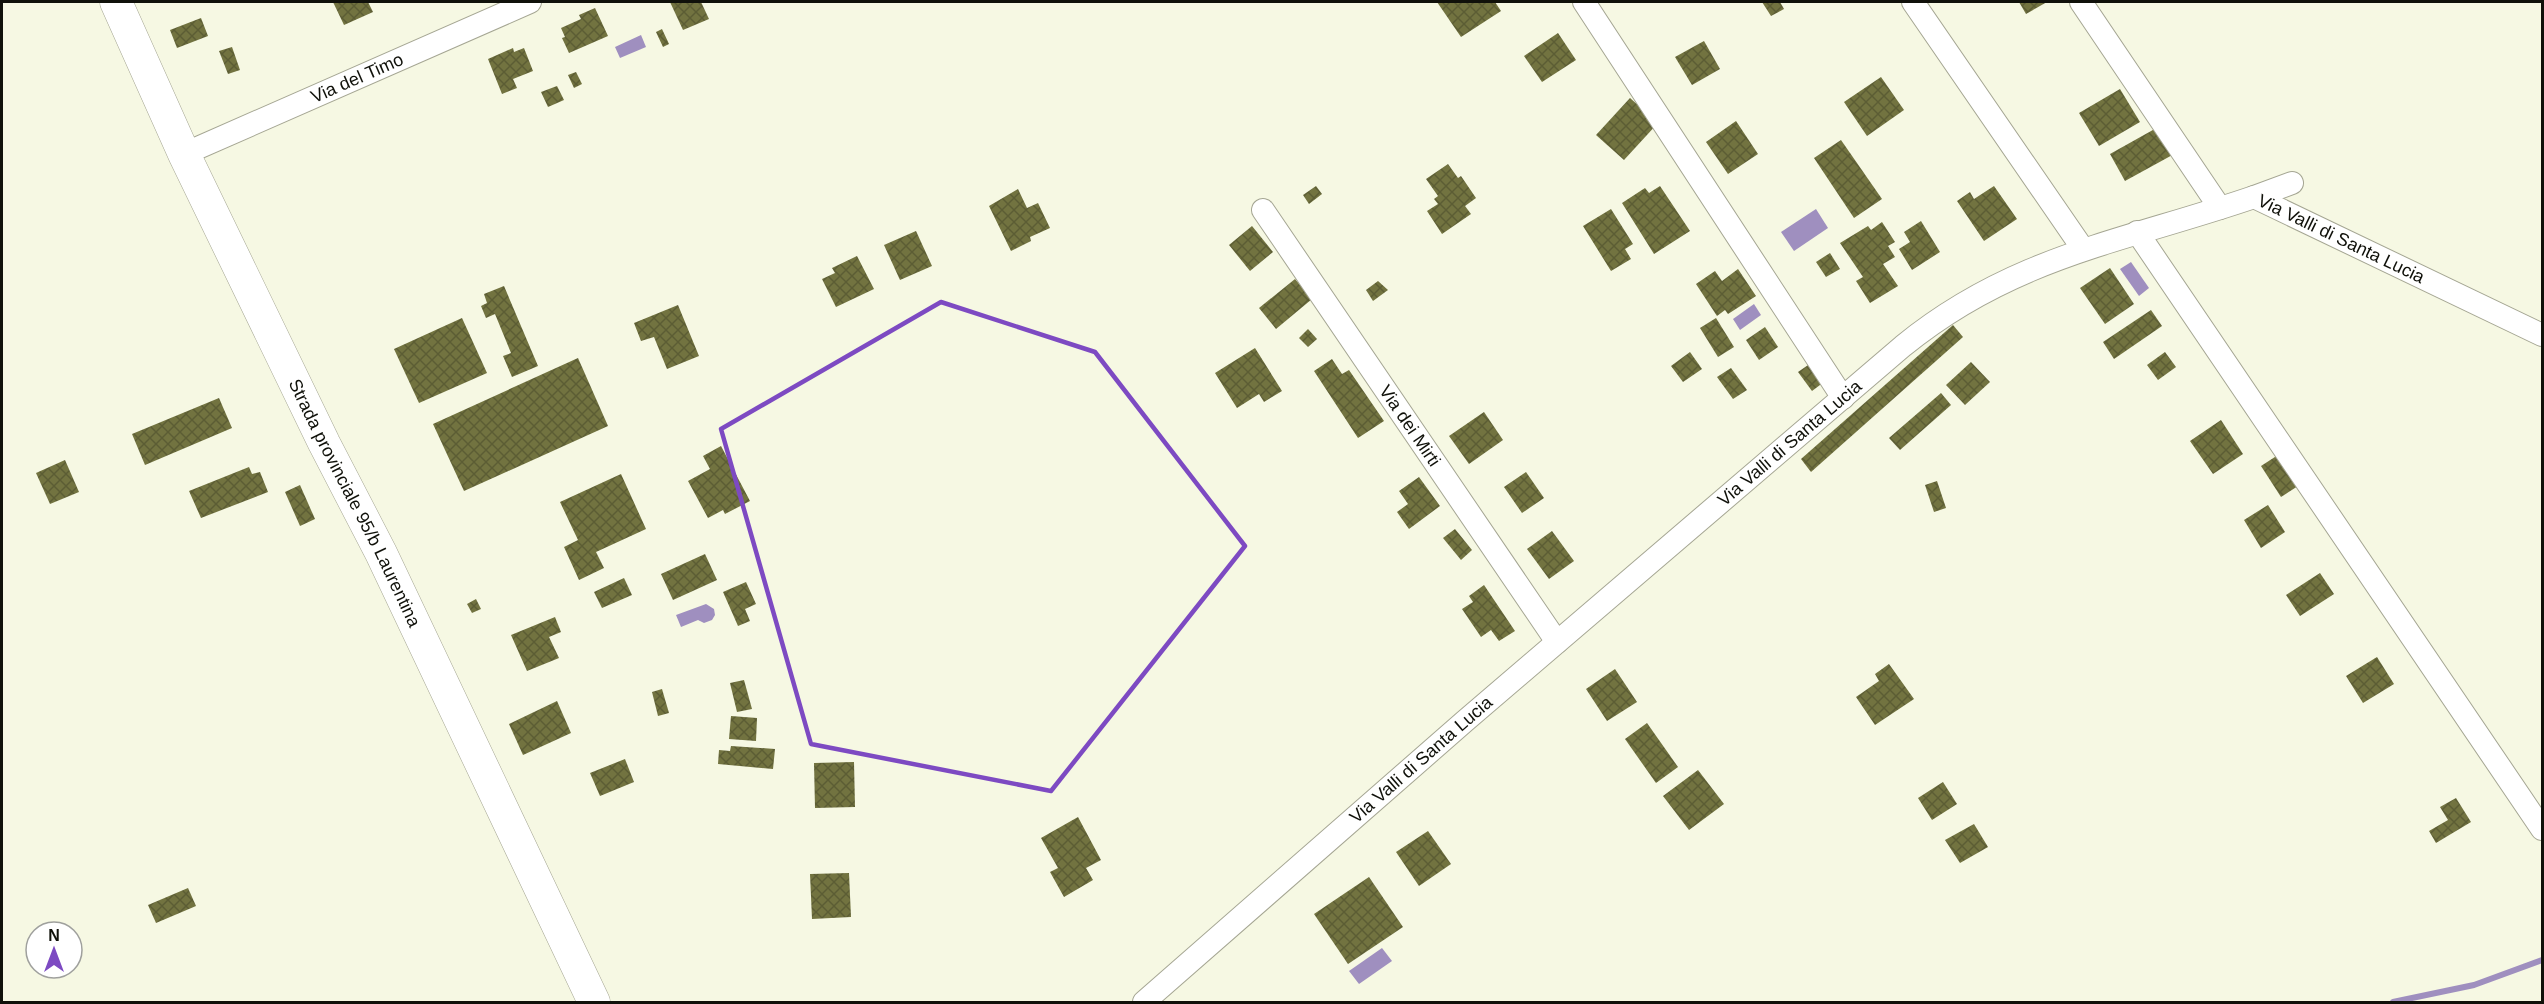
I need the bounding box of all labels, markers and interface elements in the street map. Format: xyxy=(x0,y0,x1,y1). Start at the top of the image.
street label: Via del Timo xyxy=(308,49,406,107)
street label: Via Valli di Santa Lucia xyxy=(2255,190,2429,288)
street label: Via Valli di Santa Lucia xyxy=(1714,375,1866,510)
street label: Strada provinciale 95/b Laurentina xyxy=(285,376,425,631)
street label: Via dei Mirti xyxy=(1375,381,1444,470)
street label: Via Valli di Santa Lucia xyxy=(1346,692,1497,827)
north arrow xyxy=(24,920,84,980)
text: N xyxy=(48,927,60,944)

